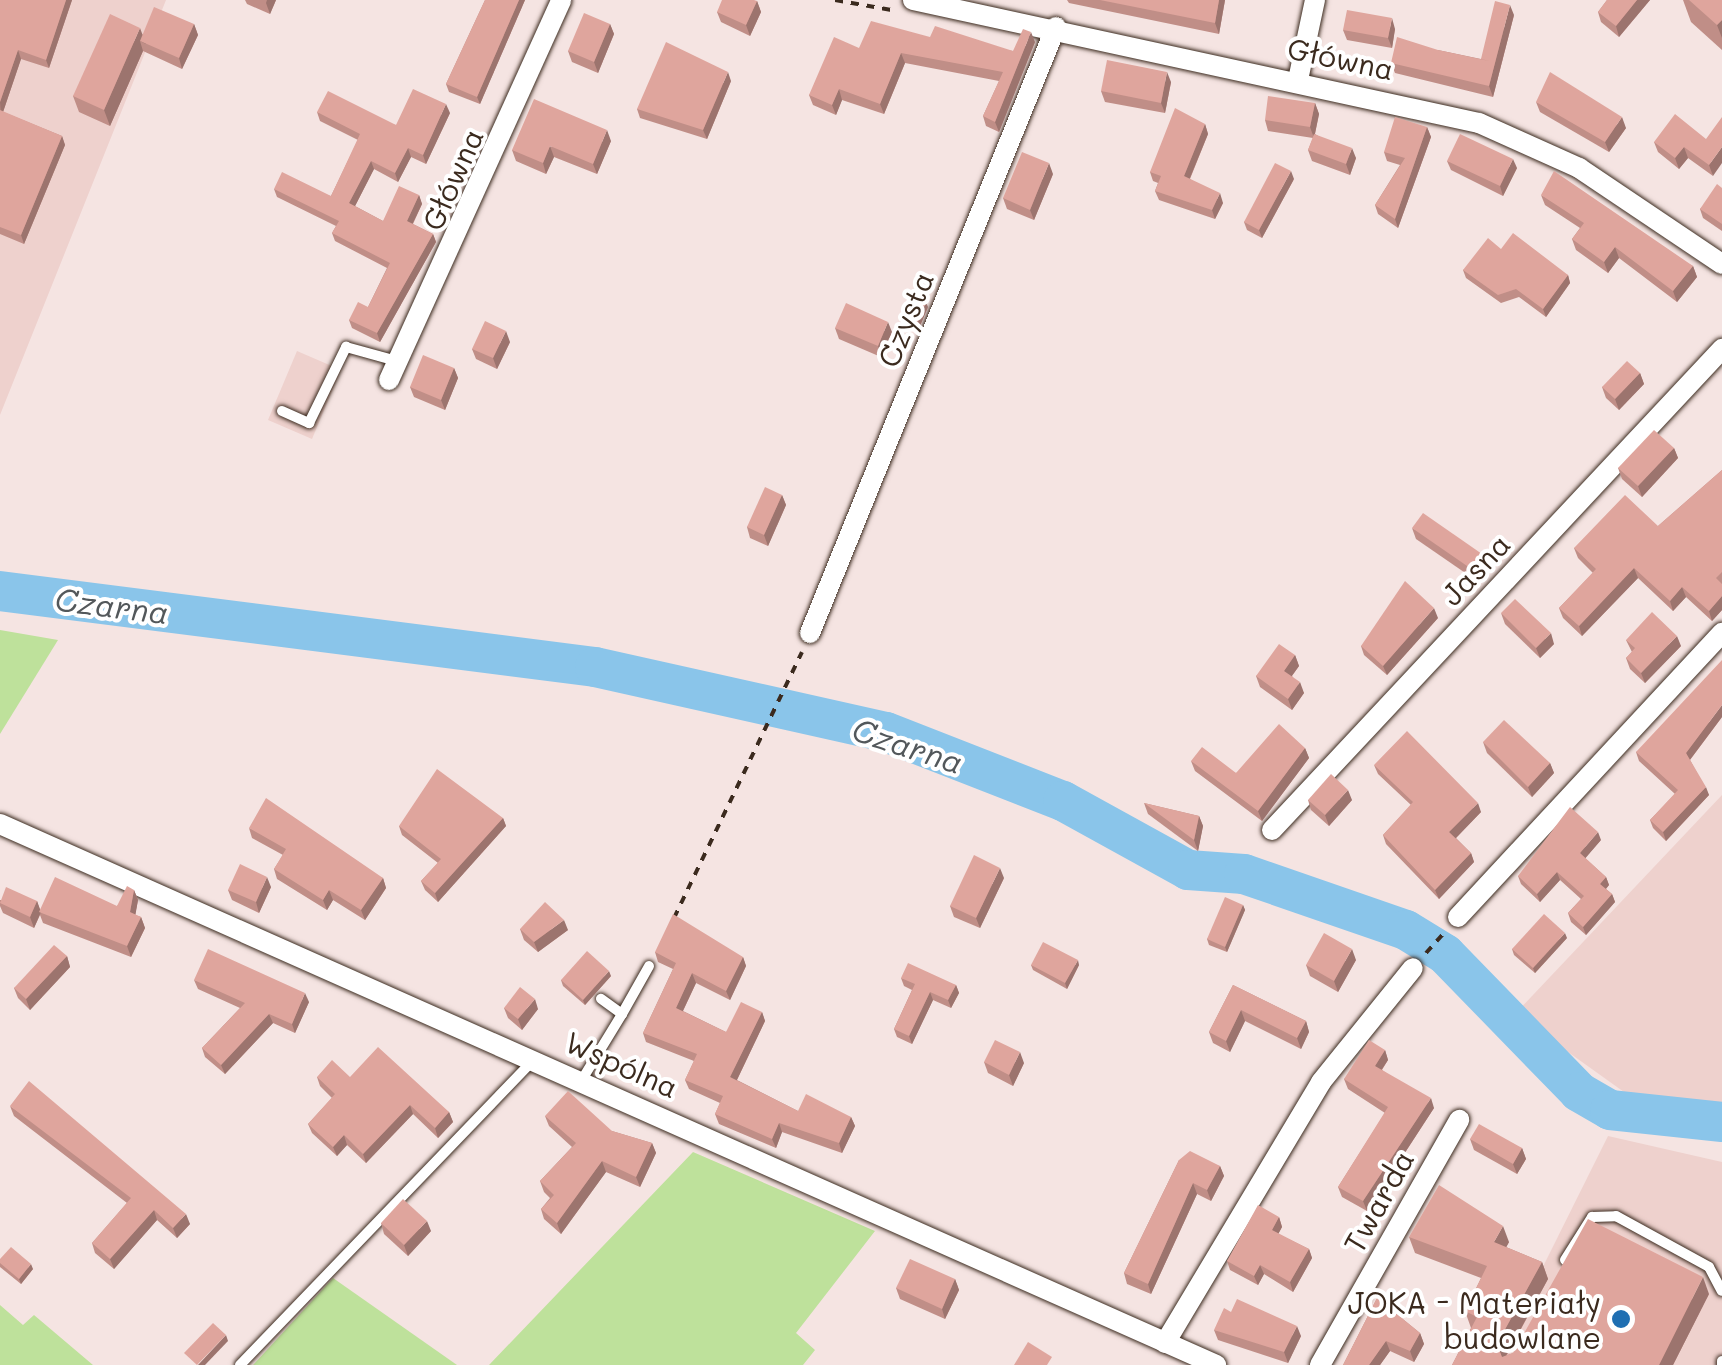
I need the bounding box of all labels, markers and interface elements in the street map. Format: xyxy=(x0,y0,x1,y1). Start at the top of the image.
street label: Główna xyxy=(1284,29,1398,87)
street label: Główna xyxy=(414,122,490,236)
street label: Czysta xyxy=(870,266,940,372)
street label: Jasna xyxy=(1433,526,1517,612)
water label: Czarna xyxy=(53,579,171,631)
water label: Czarna xyxy=(848,709,968,781)
street label: Wspólna xyxy=(560,1023,684,1105)
street label: Twarda xyxy=(1335,1144,1421,1258)
place label: JOKA - Materiały budowlane xyxy=(1348,1284,1601,1354)
marker: JOKA - Materiały budowlane xyxy=(1610,1308,1632,1330)

